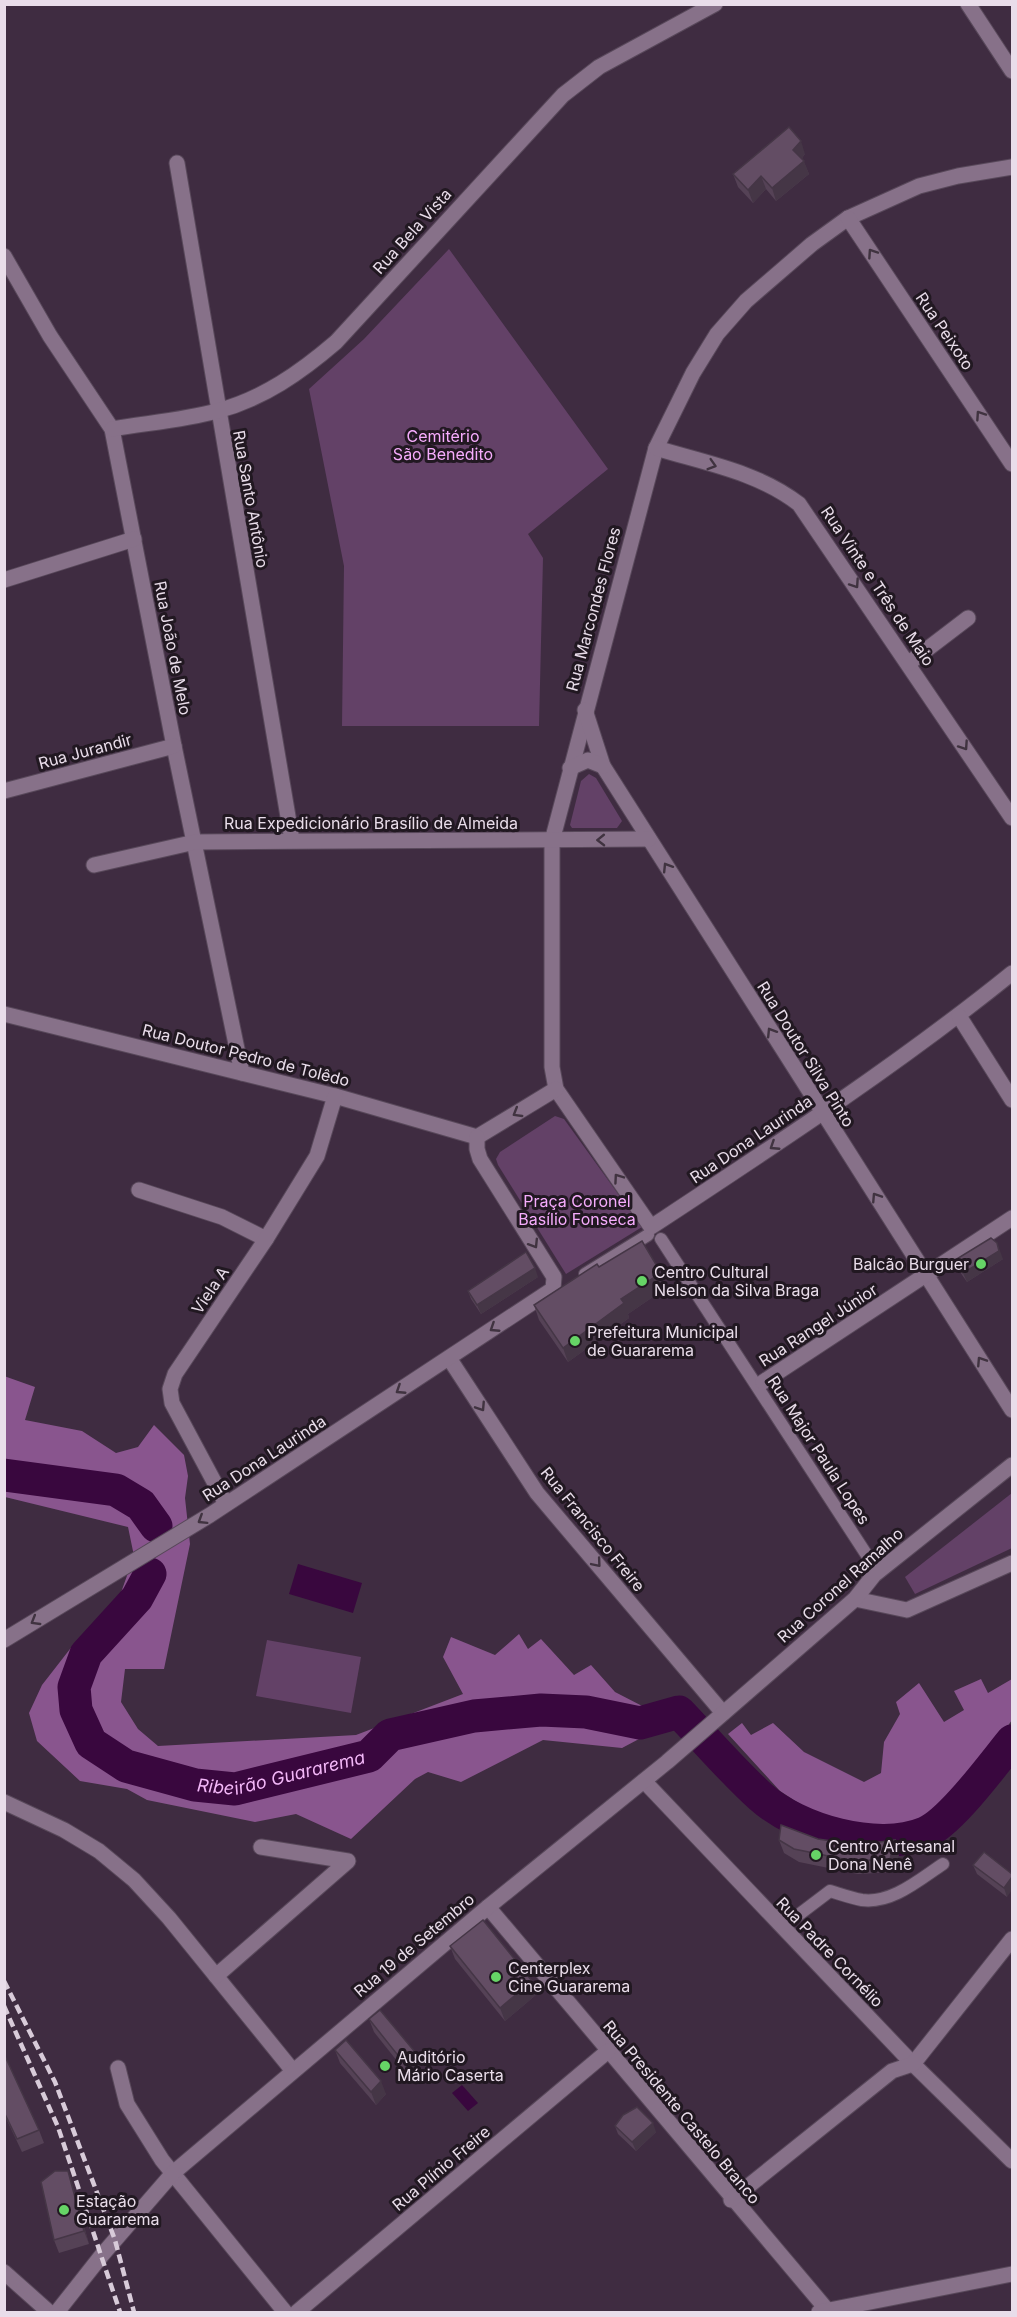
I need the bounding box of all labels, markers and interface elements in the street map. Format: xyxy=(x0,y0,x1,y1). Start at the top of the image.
street label: Rua Bela Vista xyxy=(368,184,456,278)
one-way arrow xyxy=(868,249,879,260)
street label: Rua Peixoto xyxy=(912,288,978,374)
one-way arrow xyxy=(976,411,987,422)
park label: Cemitério São Benedito xyxy=(393,426,493,464)
street label: Rua Santo Antônio xyxy=(229,429,273,569)
one-way arrow xyxy=(706,458,717,470)
street label: Rua Vinte e Três de Maio xyxy=(817,502,939,670)
street label: Rua Marcondes Flores xyxy=(561,525,625,693)
one-way arrow xyxy=(848,578,859,589)
street label: Rua João de Melo xyxy=(150,579,196,717)
street label: Rua Jurandir xyxy=(36,729,134,773)
one-way arrow xyxy=(957,739,968,750)
street label: Rua Expedicionário Brasílio de Almeida xyxy=(224,813,518,833)
one-way arrow xyxy=(596,834,605,846)
one-way arrow xyxy=(663,863,675,873)
street label: Rua Doutor Silva Pinto xyxy=(753,978,859,1130)
street label: Rua Doutor Pedro de Tolêdo xyxy=(140,1020,352,1090)
one-way arrow xyxy=(767,1028,779,1038)
street label: Rua Dona Laurinda xyxy=(686,1091,816,1187)
one-way arrow xyxy=(513,1105,523,1117)
one-way arrow xyxy=(769,1139,780,1150)
one-way arrow xyxy=(614,1174,625,1185)
park label: Praça Coronel Basílio Fonseca xyxy=(518,1191,636,1229)
one-way arrow xyxy=(871,1193,883,1203)
one-way arrow xyxy=(527,1237,538,1248)
place label: Balcão Burguer xyxy=(853,1254,969,1274)
marker: Balcão Burguer xyxy=(974,1257,988,1271)
place label: Centro Cultural Nelson da Silva Braga xyxy=(654,1262,819,1300)
street label: Viela A xyxy=(187,1263,233,1317)
marker: Centro Cultural Nelson da Silva Braga xyxy=(635,1274,649,1288)
street label: Rua Rangel Júnior xyxy=(755,1279,881,1371)
one-way arrow xyxy=(490,1321,500,1333)
place label: Prefeitura Municipal de Guararema xyxy=(587,1322,738,1360)
marker: Prefeitura Municipal de Guararema xyxy=(568,1334,582,1348)
one-way arrow xyxy=(976,1357,988,1367)
street label: Rua Major Paula Lopes xyxy=(764,1372,874,1528)
one-way arrow xyxy=(396,1382,406,1394)
one-way arrow xyxy=(474,1400,485,1411)
street label: Rua Dona Laurinda xyxy=(199,1411,329,1505)
street label: Rua Francisco Freire xyxy=(537,1463,649,1595)
one-way arrow xyxy=(198,1512,208,1524)
street label: Rua Coronel Ramalho xyxy=(773,1523,907,1647)
one-way arrow xyxy=(589,1556,600,1567)
one-way arrow xyxy=(31,1614,41,1626)
water label: Ribeirão Guararema xyxy=(196,1746,367,1799)
place label: Centro Artesanal Dona Nenê xyxy=(828,1836,955,1874)
marker: Centro Artesanal Dona Nenê xyxy=(809,1848,823,1862)
street label: Rua 19 de Setembro xyxy=(350,1889,478,2001)
street label: Rua Padre Cornélio xyxy=(772,1893,888,2011)
place label: Centerplex Cine Guararema xyxy=(508,1958,630,1996)
marker: Centerplex Cine Guararema xyxy=(489,1970,503,1984)
street label: Rua Presidente Castelo Branco xyxy=(599,2016,765,2208)
place label: Auditório Mário Caserta xyxy=(397,2047,504,2085)
marker: Auditório Mário Caserta xyxy=(378,2059,392,2073)
street label: Rua Plínio Freire xyxy=(388,2121,494,2215)
place label: Estação Guararema xyxy=(76,2191,159,2229)
marker: Estação Guararema xyxy=(57,2203,71,2217)

